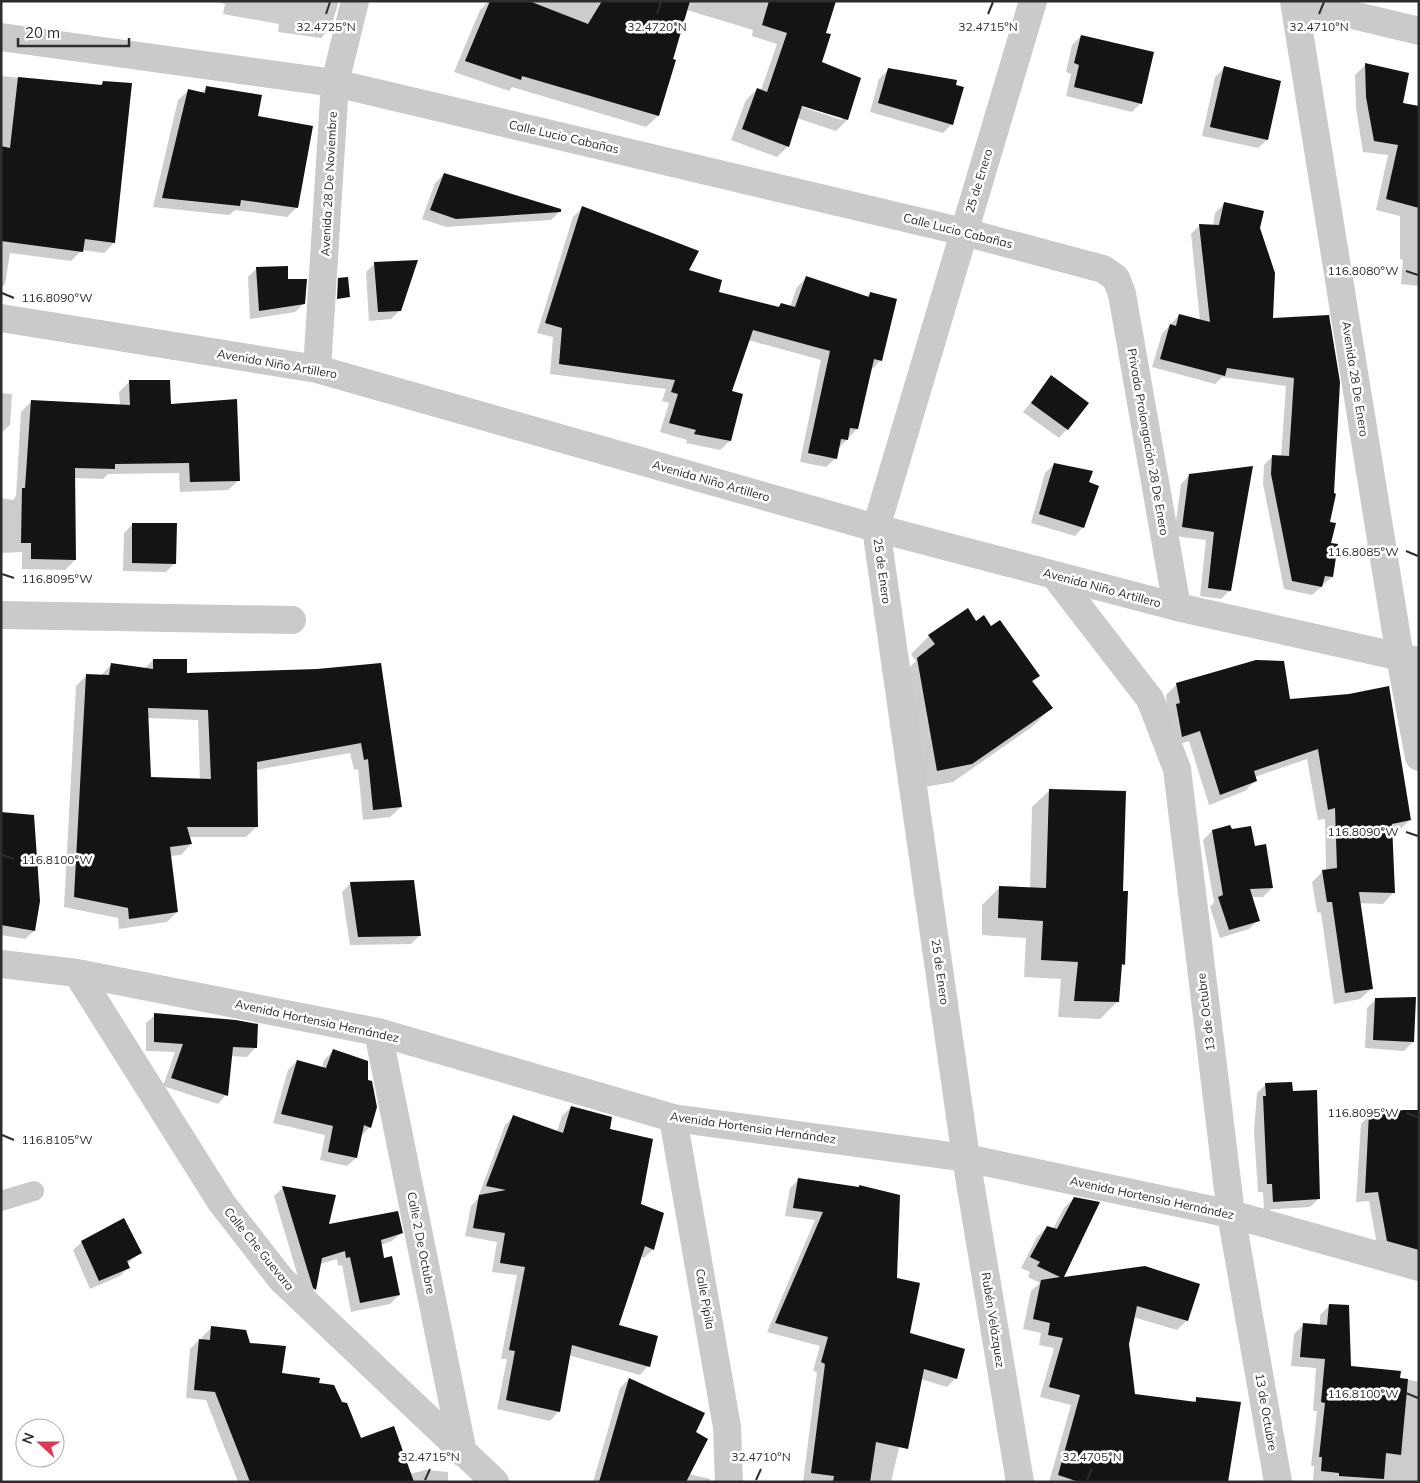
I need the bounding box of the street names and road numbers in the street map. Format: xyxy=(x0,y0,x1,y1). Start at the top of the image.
street label: Avenida 28 De Noviembre xyxy=(317,111,340,257)
street label: Calle Lucio Cabañas xyxy=(508,117,621,156)
street label: 25 de Enero xyxy=(962,147,995,215)
street label: Calle Lucio Cabañas xyxy=(902,210,1015,251)
street label: Avenida 28 De Enero xyxy=(1339,320,1372,438)
street label: Avenida Niño Artillero xyxy=(216,346,338,381)
street label: Privada Prolongación 28 De Enero xyxy=(1125,347,1172,537)
street label: Avenida Niño Artillero xyxy=(651,457,772,505)
street label: 25 de Enero xyxy=(870,537,895,605)
street label: Avenida Niño Artillero xyxy=(1042,565,1163,611)
street label: 25 de Enero xyxy=(928,938,953,1006)
street label: 13 de Octubre xyxy=(1193,972,1218,1052)
street label: Avenida Hortensia Hernández xyxy=(234,996,401,1045)
street label: Avenida Hortensia Hernández xyxy=(669,1108,837,1147)
street label: Avenida Hortensia Hernández xyxy=(1069,1173,1236,1222)
street label: Calle 2 De Octubre xyxy=(404,1190,439,1295)
street label: Calle Che Guevara xyxy=(221,1204,297,1293)
street label: Calle Pípila xyxy=(693,1267,718,1330)
street label: Rubén Velázquez xyxy=(979,1271,1008,1369)
street label: 13 de Octubre xyxy=(1252,1372,1281,1452)

